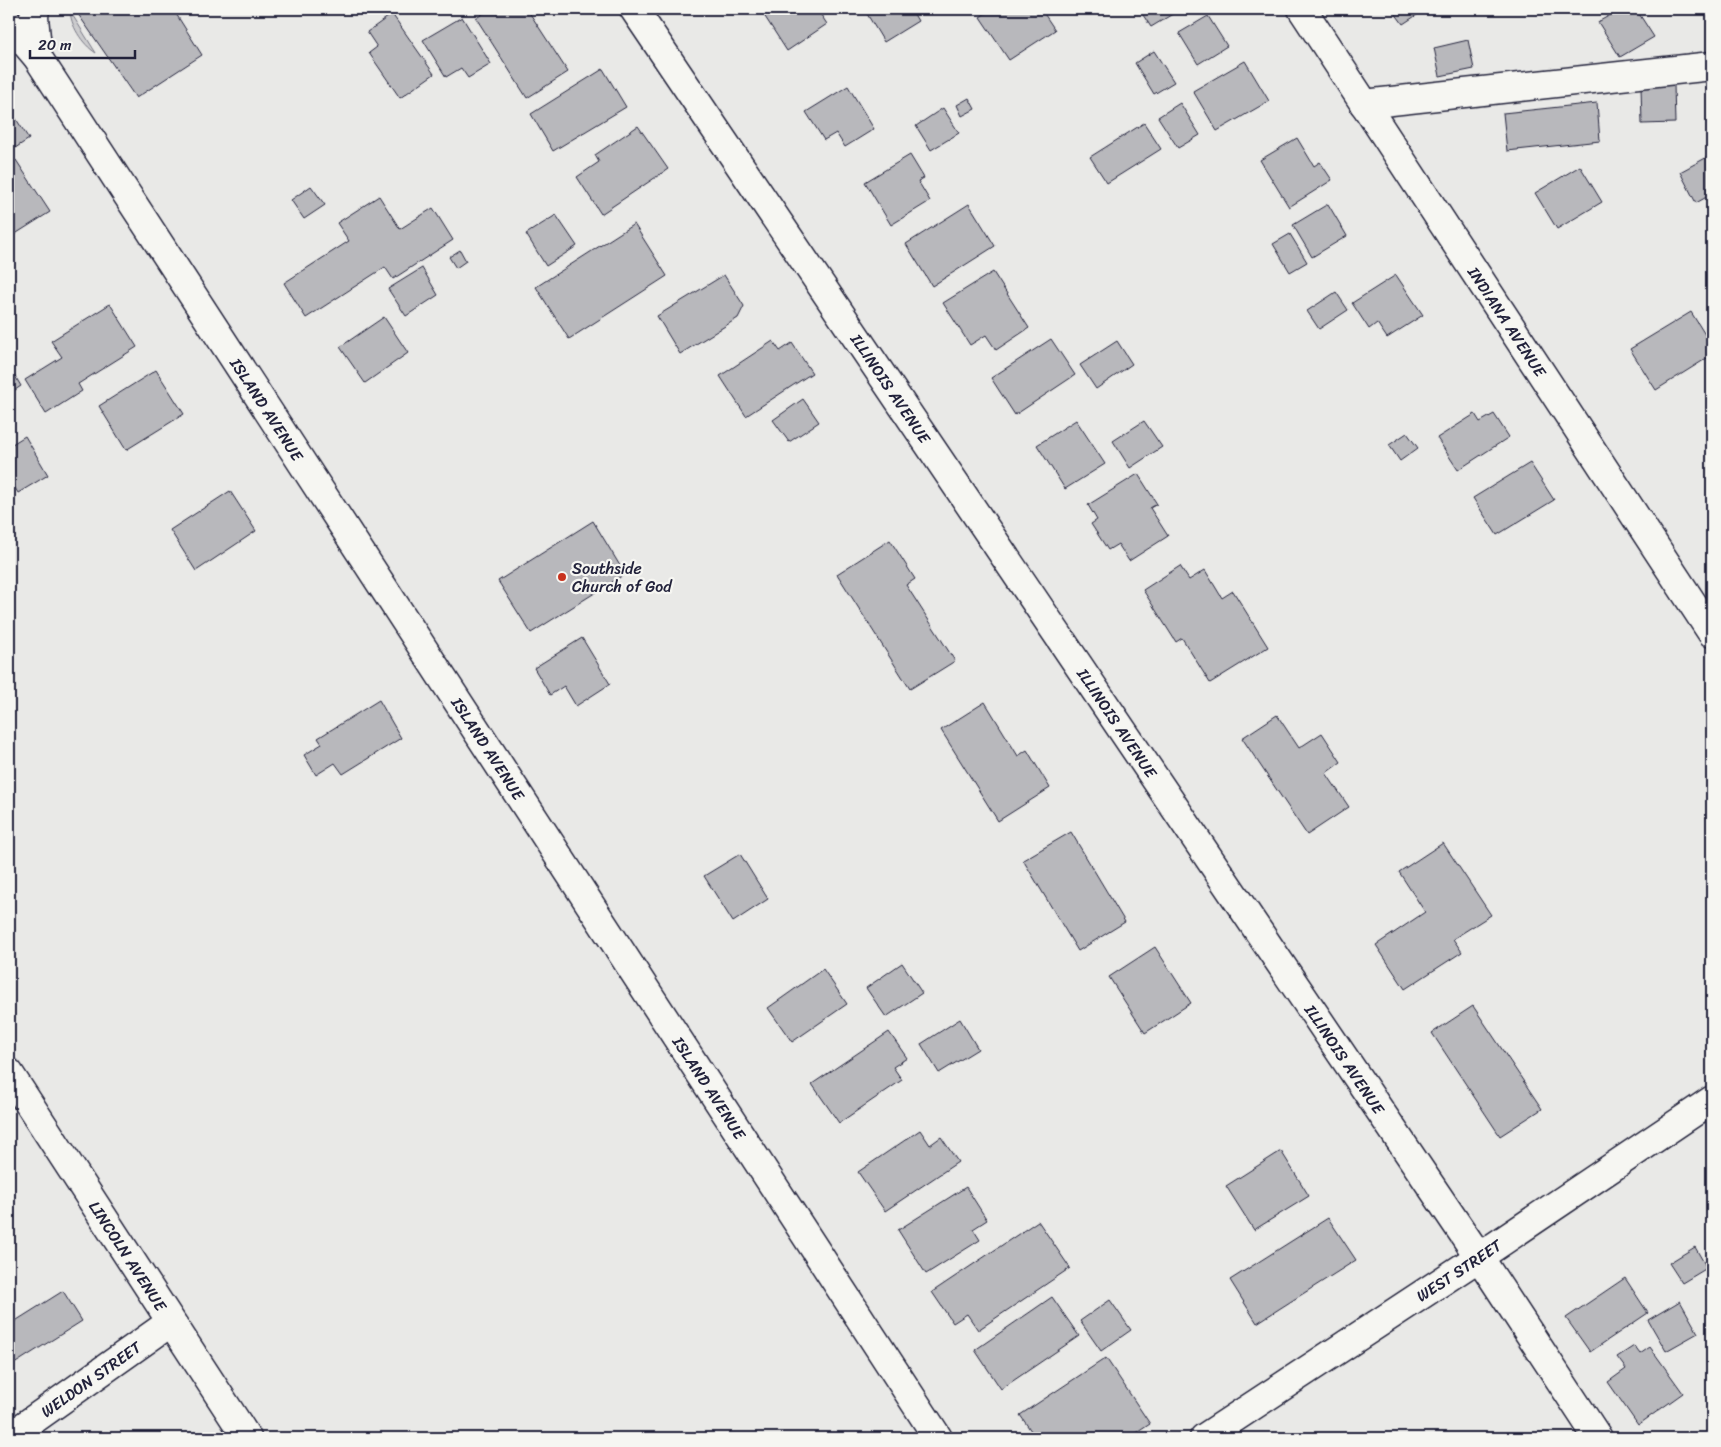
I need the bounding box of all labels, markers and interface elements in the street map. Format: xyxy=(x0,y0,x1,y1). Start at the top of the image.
scale bar xyxy=(30,28,135,60)
text: 20 m xyxy=(38,32,72,58)
street label: INDIANA AVENUE xyxy=(1459,260,1555,384)
street label: ILLINOIS AVENUE xyxy=(842,327,939,451)
street label: ISLAND AVENUE xyxy=(222,351,312,468)
place label: Southside Church of God xyxy=(572,554,673,601)
marker: Southside Church of God xyxy=(556,571,568,583)
street label: ILLINOIS AVENUE xyxy=(1068,661,1165,785)
street label: ISLAND AVENUE xyxy=(443,690,533,807)
street label: ILLINOIS AVENUE xyxy=(1296,997,1393,1121)
street label: ISLAND AVENUE xyxy=(664,1030,754,1146)
street label: LINCOLN AVENUE xyxy=(81,1195,175,1318)
street label: WEST STREET xyxy=(1410,1231,1509,1310)
street label: WELDON STREET xyxy=(34,1333,149,1425)

